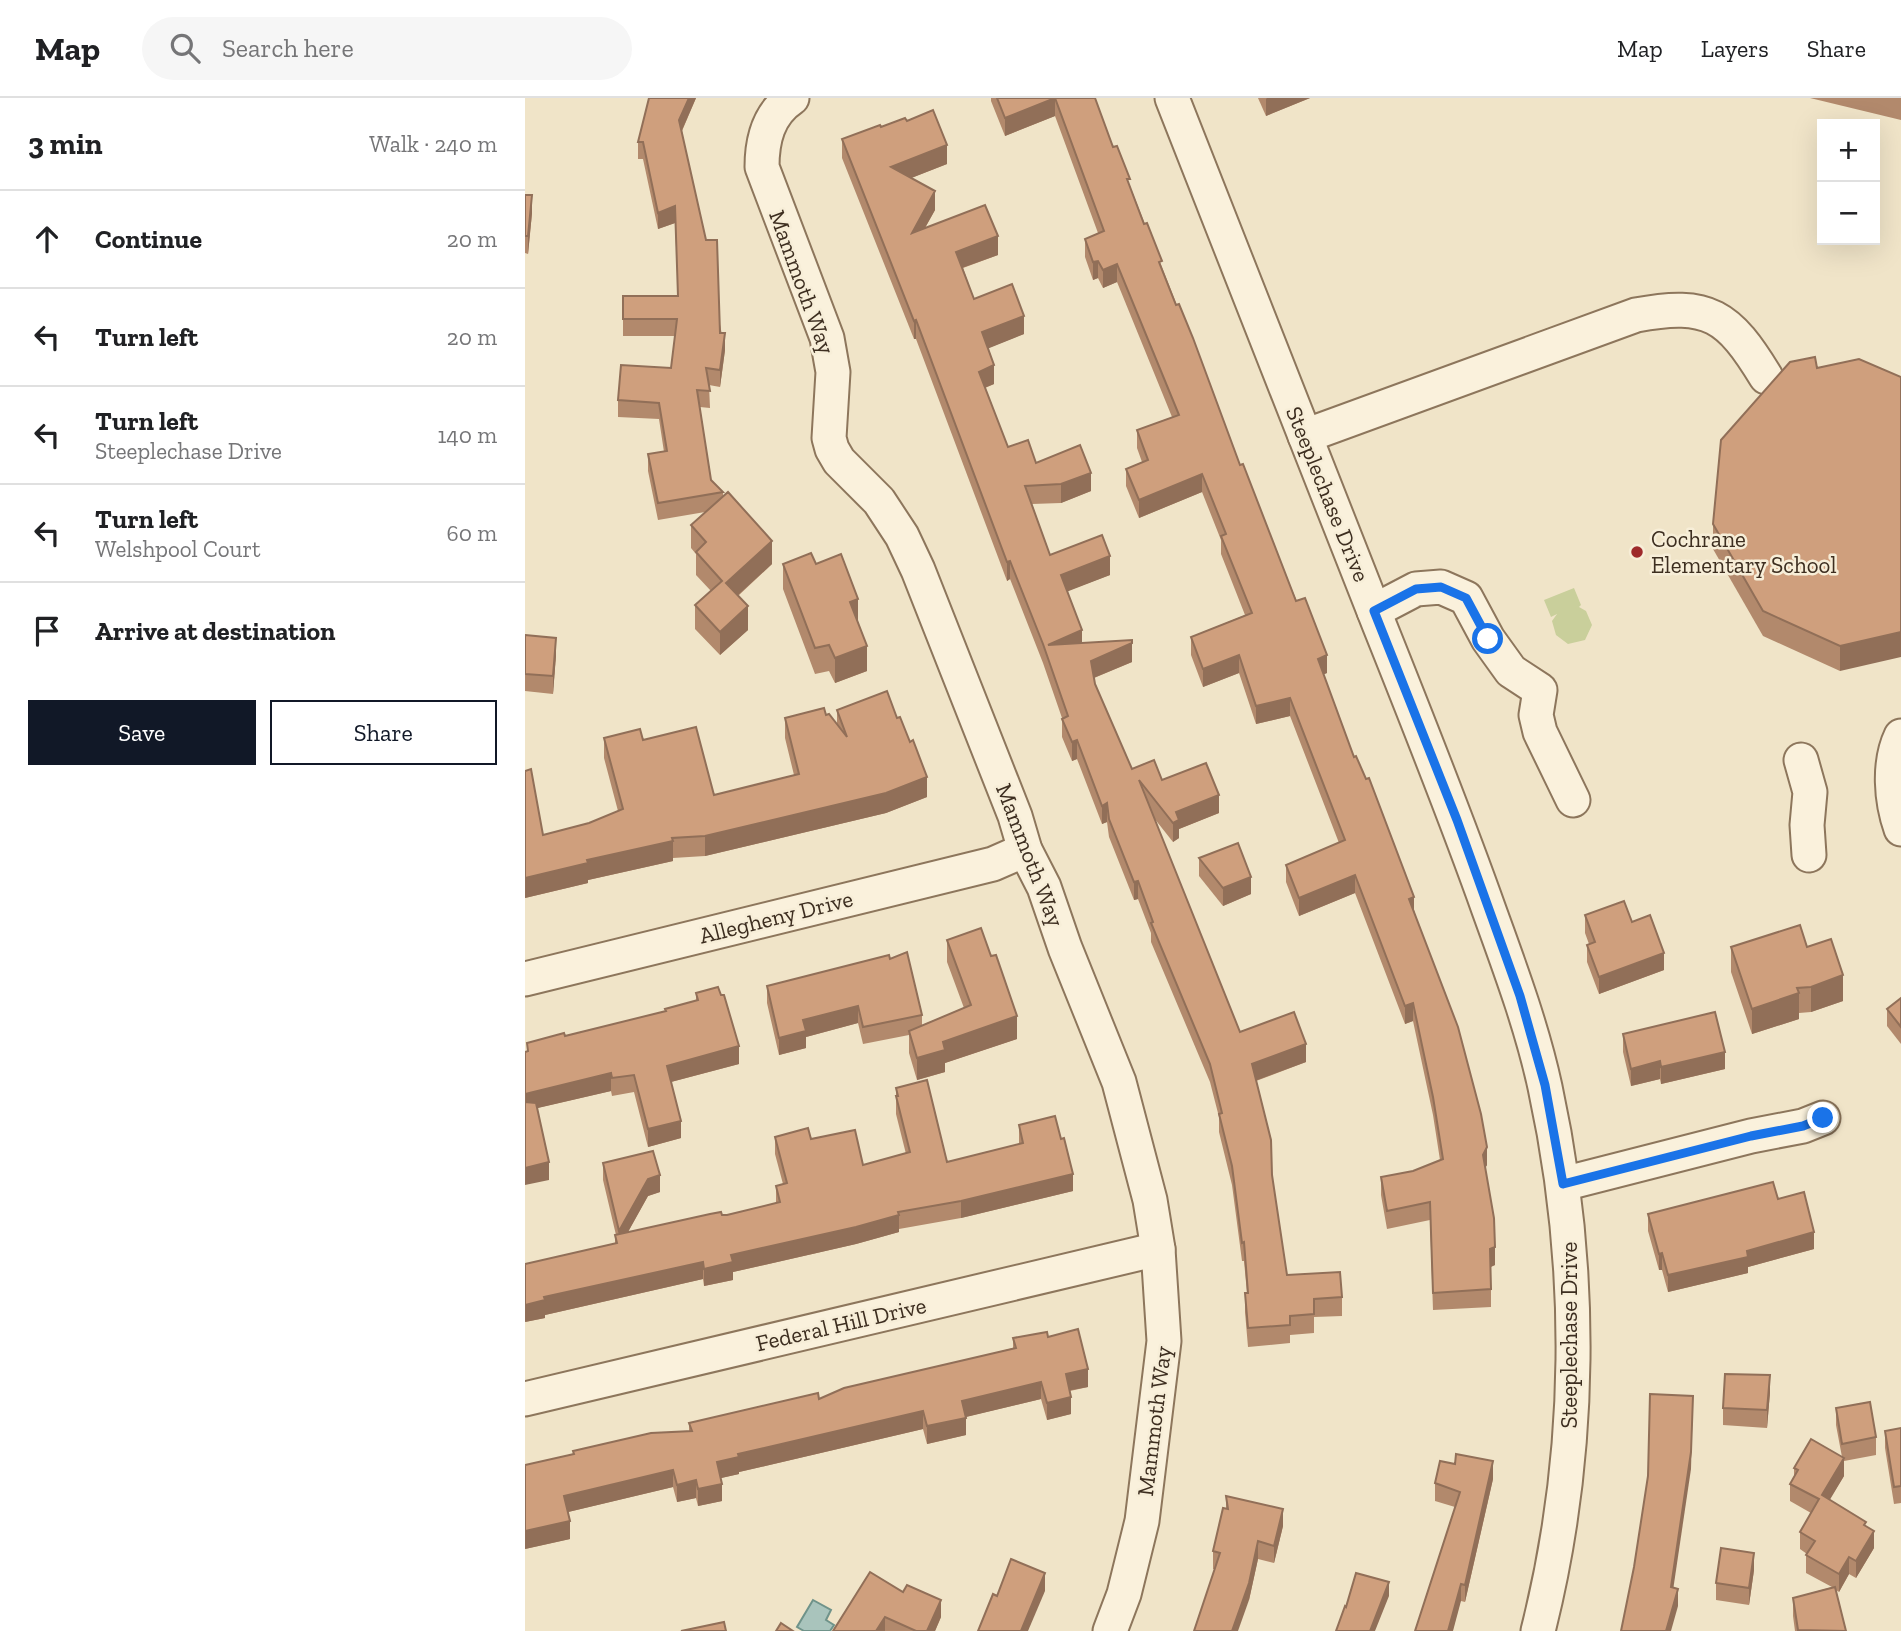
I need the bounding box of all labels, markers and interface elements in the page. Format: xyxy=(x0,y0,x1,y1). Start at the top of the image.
search box xyxy=(142,17,632,80)
text: Map xyxy=(35,29,100,68)
icon: search xyxy=(166,29,204,67)
text: Search here xyxy=(222,32,354,64)
text: Map xyxy=(1617,34,1663,63)
text: Layers xyxy=(1701,34,1769,63)
text: Share xyxy=(1807,34,1866,63)
map controls xyxy=(1817,119,1880,245)
button: + xyxy=(1817,119,1880,182)
text: 3 min xyxy=(28,126,103,162)
text: Walk · 240 m xyxy=(369,130,497,158)
button: − xyxy=(1817,182,1880,245)
street label: Mammoth Way xyxy=(763,206,841,358)
icon: ahead xyxy=(28,220,66,258)
text: Continue xyxy=(95,223,202,255)
text: 20 m xyxy=(447,225,497,253)
icon: left xyxy=(28,318,66,356)
text: Turn left xyxy=(95,321,198,353)
text: 20 m xyxy=(447,323,497,351)
street label: Steeplechase Drive xyxy=(1280,402,1376,586)
text: Turn left xyxy=(95,405,198,437)
icon: left xyxy=(28,416,66,454)
text: 140 m xyxy=(437,421,497,449)
text: Steeplechase Drive xyxy=(95,437,282,465)
text: Turn left xyxy=(95,503,198,535)
icon: left xyxy=(28,514,66,552)
text: 60 m xyxy=(446,519,497,547)
place label: Cochrane Elementary School xyxy=(1651,525,1837,579)
text: Welshpool Court xyxy=(95,535,261,563)
marker: Cochrane Elementary School xyxy=(1629,544,1645,560)
icon: arrive xyxy=(28,612,66,650)
text: Arrive at destination xyxy=(95,615,335,647)
route start xyxy=(1472,623,1503,654)
button: Save xyxy=(28,700,256,765)
button: Share xyxy=(270,700,497,765)
street label: Mammoth Way xyxy=(990,779,1070,931)
street label: Allegheny Drive xyxy=(696,884,856,950)
route end xyxy=(1807,1102,1838,1133)
street label: Steeplechase Drive xyxy=(1555,1242,1583,1428)
street label: Federal Hill Drive xyxy=(753,1291,929,1357)
street label: Mammoth Way xyxy=(1131,1344,1177,1498)

